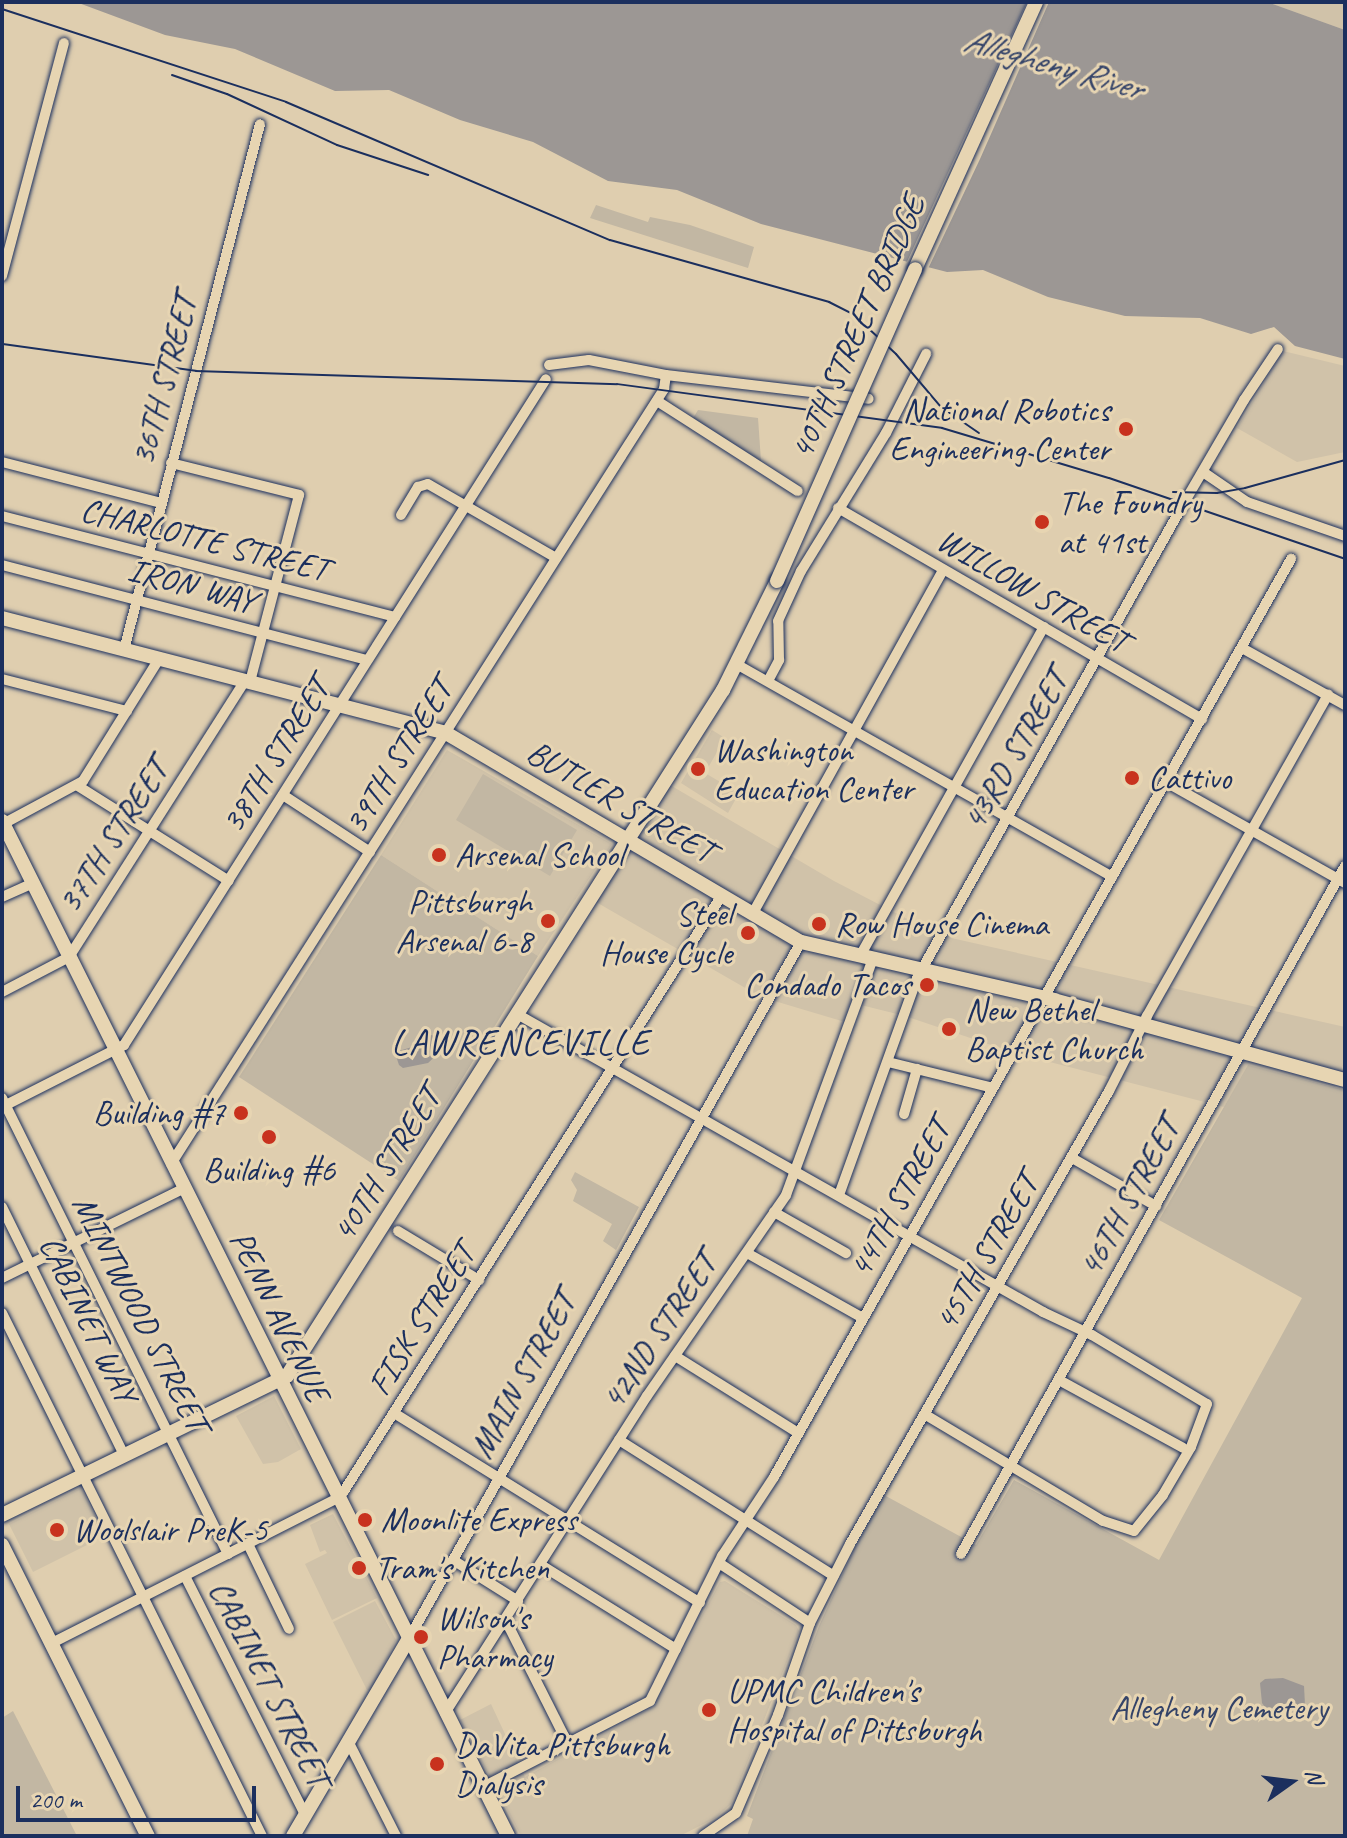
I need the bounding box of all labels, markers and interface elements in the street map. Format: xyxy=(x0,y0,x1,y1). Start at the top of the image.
water label: Allegheny River xyxy=(959,18,1147,110)
street label: 40TH STREET BRIDGE xyxy=(781,189,933,465)
street label: 36TH STREET xyxy=(122,291,206,469)
place label: National Robotics Engineering Center xyxy=(890,389,1110,468)
marker: National Robotics Engineering Center xyxy=(1117,420,1135,438)
place label: The Foundry at 41st xyxy=(1058,482,1201,562)
street label: CHARLOTTE STREET xyxy=(77,488,333,590)
marker: The Foundry at 41st xyxy=(1033,513,1051,531)
street label: WILLOW STREET xyxy=(931,519,1135,661)
street label: IRON WAY xyxy=(123,548,261,622)
street label: 43RD STREET xyxy=(953,663,1077,837)
street label: 38TH STREET xyxy=(212,671,338,839)
street label: 39TH STREET xyxy=(335,672,461,840)
place label: Washington Education Center xyxy=(714,729,913,808)
street label: BUTLER STREET xyxy=(520,731,722,871)
street label: 37TH STREET xyxy=(49,752,177,920)
place label: Cattivo xyxy=(1148,758,1231,798)
marker: Washington Education Center xyxy=(689,760,707,778)
marker: Cattivo xyxy=(1123,769,1141,787)
place label: Arsenal School xyxy=(455,835,623,875)
marker: Arsenal School xyxy=(430,846,448,864)
place label: Pittsburgh Arsenal 6-8 xyxy=(396,881,532,960)
place label: Steel House Cycle xyxy=(601,893,732,972)
place label: Row House Cinema xyxy=(835,904,1048,944)
marker: Pittsburgh Arsenal 6-8 xyxy=(539,912,557,930)
marker: Row House Cinema xyxy=(810,915,828,933)
marker: Steel House Cycle xyxy=(739,924,757,942)
place label: Condado Tacos xyxy=(744,965,911,1005)
marker: Condado Tacos xyxy=(918,976,936,994)
place label: New Bethel Baptist Church xyxy=(965,989,1144,1068)
marker: New Bethel Baptist Church xyxy=(940,1020,958,1038)
district label: LAWRENCEVILLE xyxy=(392,1021,650,1065)
street label: 40TH STREET xyxy=(323,1080,449,1248)
place label: Building #7 xyxy=(93,1093,225,1133)
marker: Building #7 xyxy=(232,1104,250,1122)
street label: 46TH STREET xyxy=(1069,1111,1189,1283)
street label: 44TH STREET xyxy=(839,1112,959,1284)
marker: Building #6 xyxy=(260,1128,278,1146)
place label: Building #6 xyxy=(203,1150,335,1190)
street label: 45TH STREET xyxy=(925,1167,1047,1337)
street label: MINTWOOD STREET xyxy=(64,1188,218,1438)
street label: PENN AVENUE xyxy=(221,1224,339,1408)
street label: CABINET WAY xyxy=(31,1229,147,1409)
street label: FISK STREET xyxy=(358,1236,484,1402)
street label: 42ND STREET xyxy=(592,1245,726,1417)
street label: MAIN STREET xyxy=(461,1285,585,1465)
place label: Moonlite Express xyxy=(381,1500,577,1540)
place label: Woolslair PreK-5 xyxy=(73,1510,268,1550)
marker: Moonlite Express xyxy=(356,1511,374,1529)
marker: Woolslair PreK-5 xyxy=(48,1521,66,1539)
place label: Tram's Kitchen xyxy=(375,1548,548,1588)
marker: Tram's Kitchen xyxy=(350,1559,368,1577)
street label: CABINET STREET xyxy=(201,1574,339,1792)
place label: Wilson's Pharmacy xyxy=(437,1597,552,1676)
marker: Wilson's Pharmacy xyxy=(412,1628,430,1646)
place label: UPMC Children's Hospital of Pittsburgh xyxy=(727,1670,982,1750)
park label: Allegheny Cemetery xyxy=(1111,1688,1327,1728)
marker: UPMC Children's Hospital of Pittsburgh xyxy=(698,1699,720,1721)
place label: DaVita Pittsburgh Dialysis xyxy=(455,1724,670,1804)
north arrow xyxy=(1251,1742,1331,1822)
marker: DaVita Pittsburgh Dialysis xyxy=(426,1753,448,1775)
text: N xyxy=(1299,1766,1330,1786)
scale bar xyxy=(20,1770,260,1820)
text: 200 m xyxy=(30,1785,82,1815)

